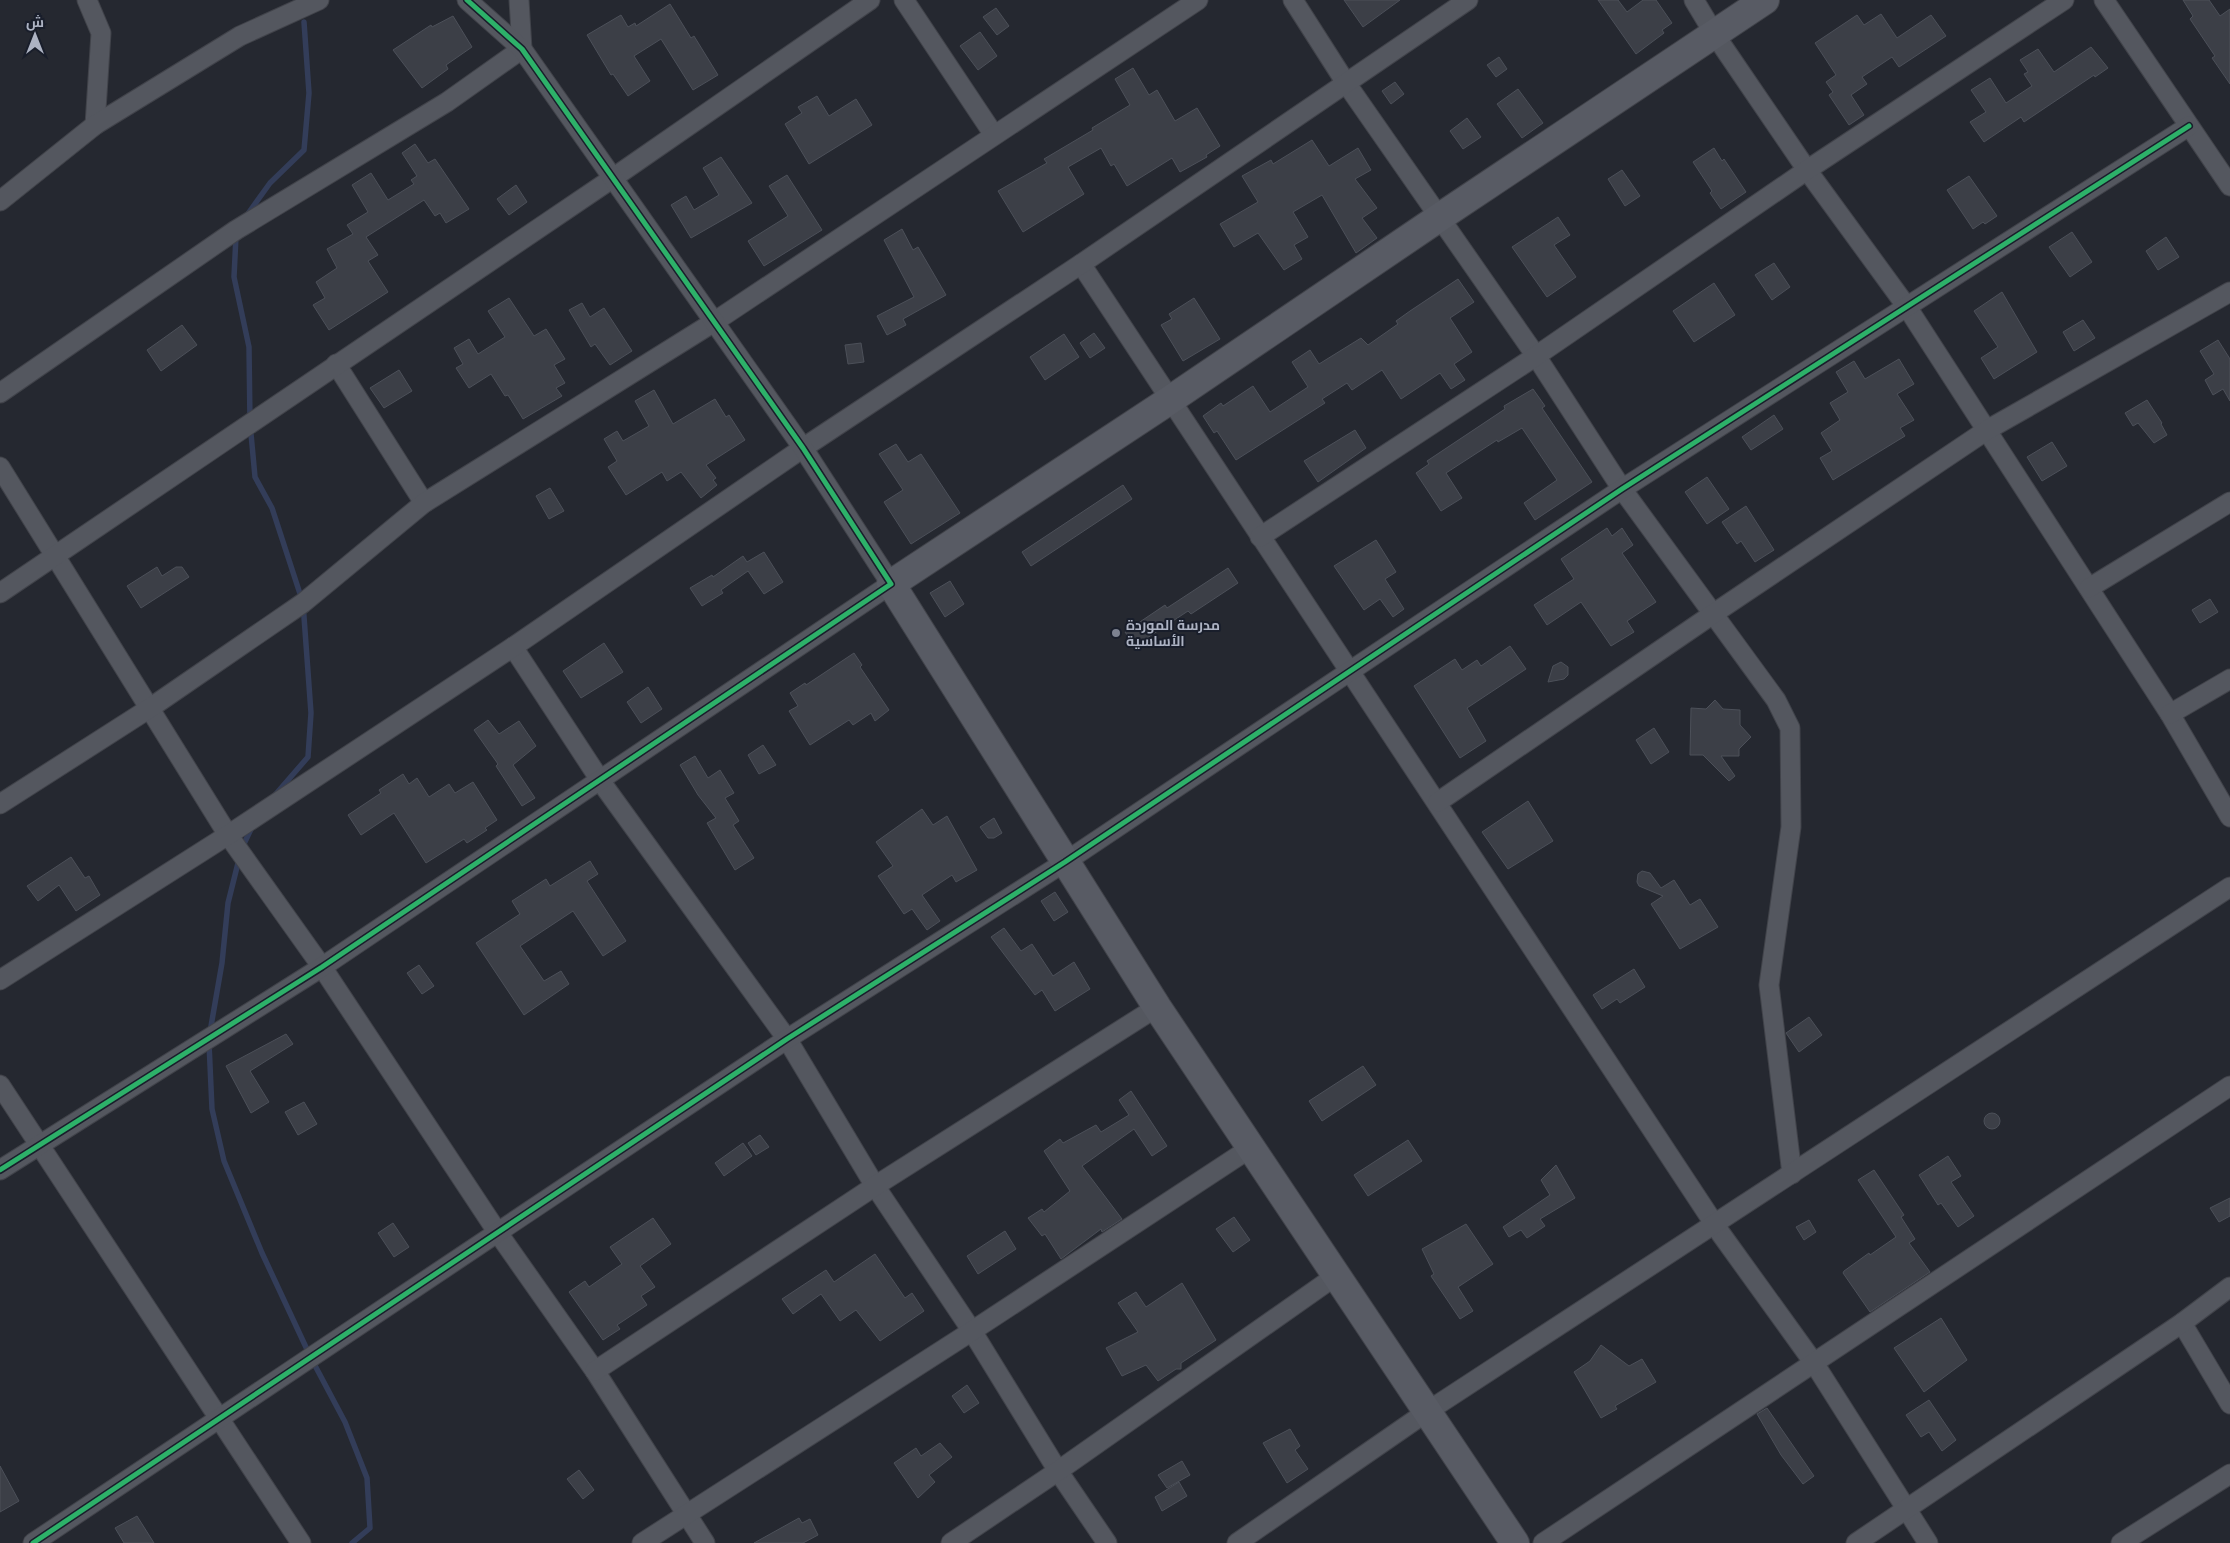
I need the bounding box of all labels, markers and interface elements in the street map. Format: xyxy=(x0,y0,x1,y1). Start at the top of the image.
north arrow xyxy=(10,10,60,60)
text: ش xyxy=(26,13,44,31)
place label: مدرسة الموردة الأساسية xyxy=(1126,616,1220,650)
marker: مدرسة الموردة الأساسية xyxy=(1110,627,1122,639)

